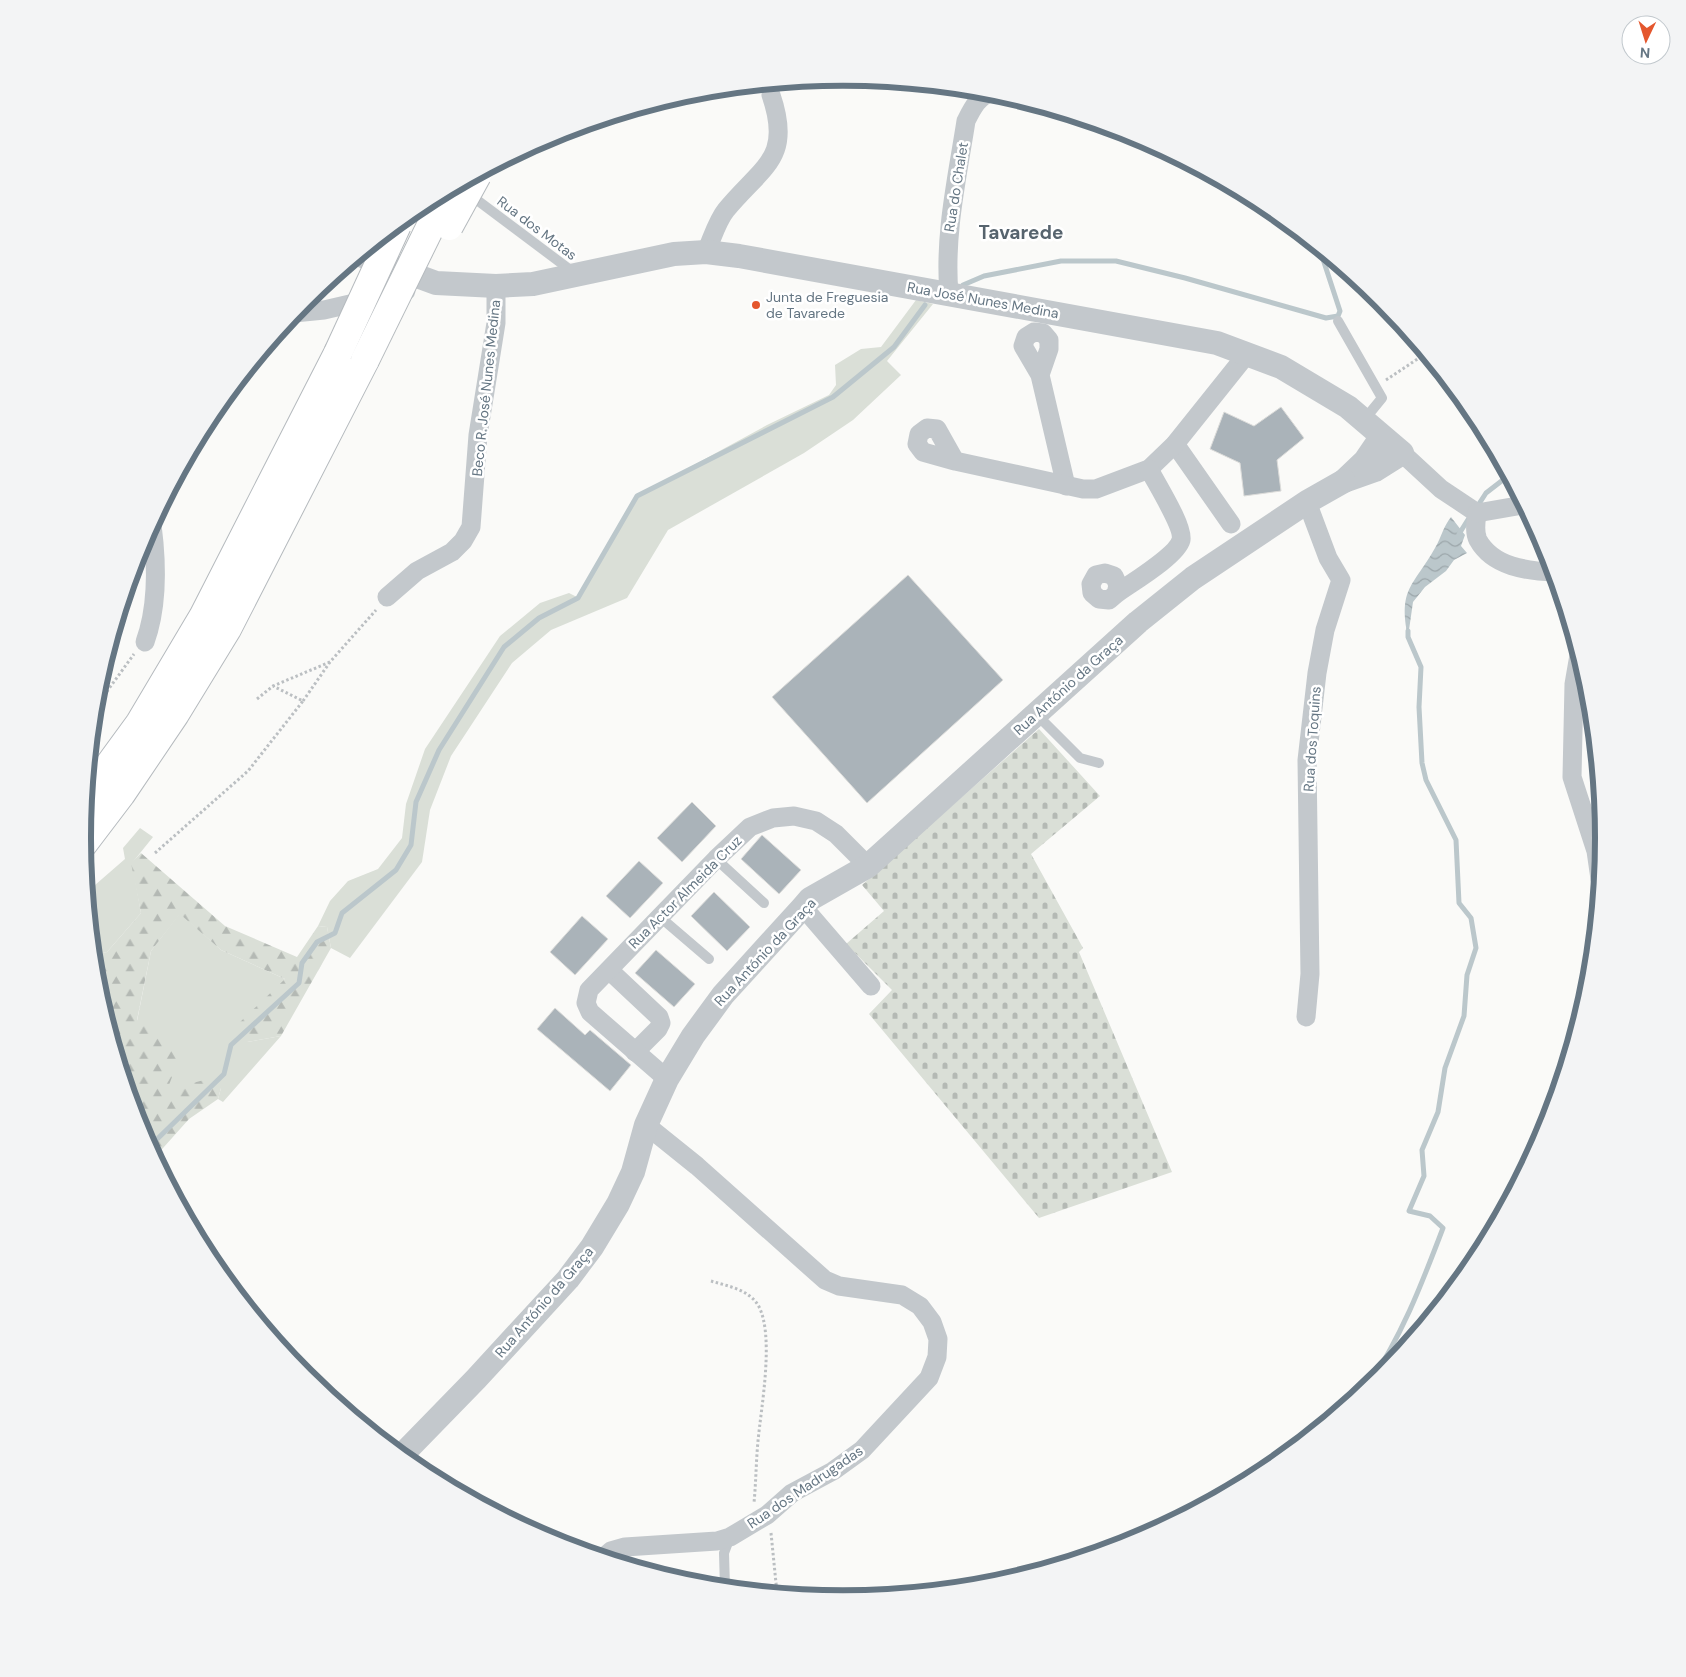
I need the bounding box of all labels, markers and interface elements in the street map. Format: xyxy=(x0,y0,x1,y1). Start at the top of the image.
north arrow xyxy=(1621,15,1671,65)
text: N xyxy=(1639,44,1651,62)
street label: Rua do Chalet xyxy=(940,141,972,233)
street label: Rua dos Motas xyxy=(493,192,581,264)
district label: Tavarede xyxy=(979,220,1063,245)
street label: Rua José Nunes Medina xyxy=(906,278,1060,322)
place label: Junta de Freguesia de Tavarede xyxy=(766,288,888,322)
street label: Beco R. José Nunes Medina xyxy=(468,299,504,477)
marker: Junta de Freguesia de Tavarede xyxy=(750,299,762,311)
street label: Rua António da Graça xyxy=(1010,631,1126,739)
street label: Rua dos Toquins xyxy=(1299,686,1325,792)
street label: Rua Actor Almeida Cruz xyxy=(625,832,745,952)
street label: Rua António da Graça xyxy=(710,894,820,1010)
street label: Rua António da Graça xyxy=(491,1243,597,1361)
street label: Rua dos Madrugadas xyxy=(744,1442,866,1532)

